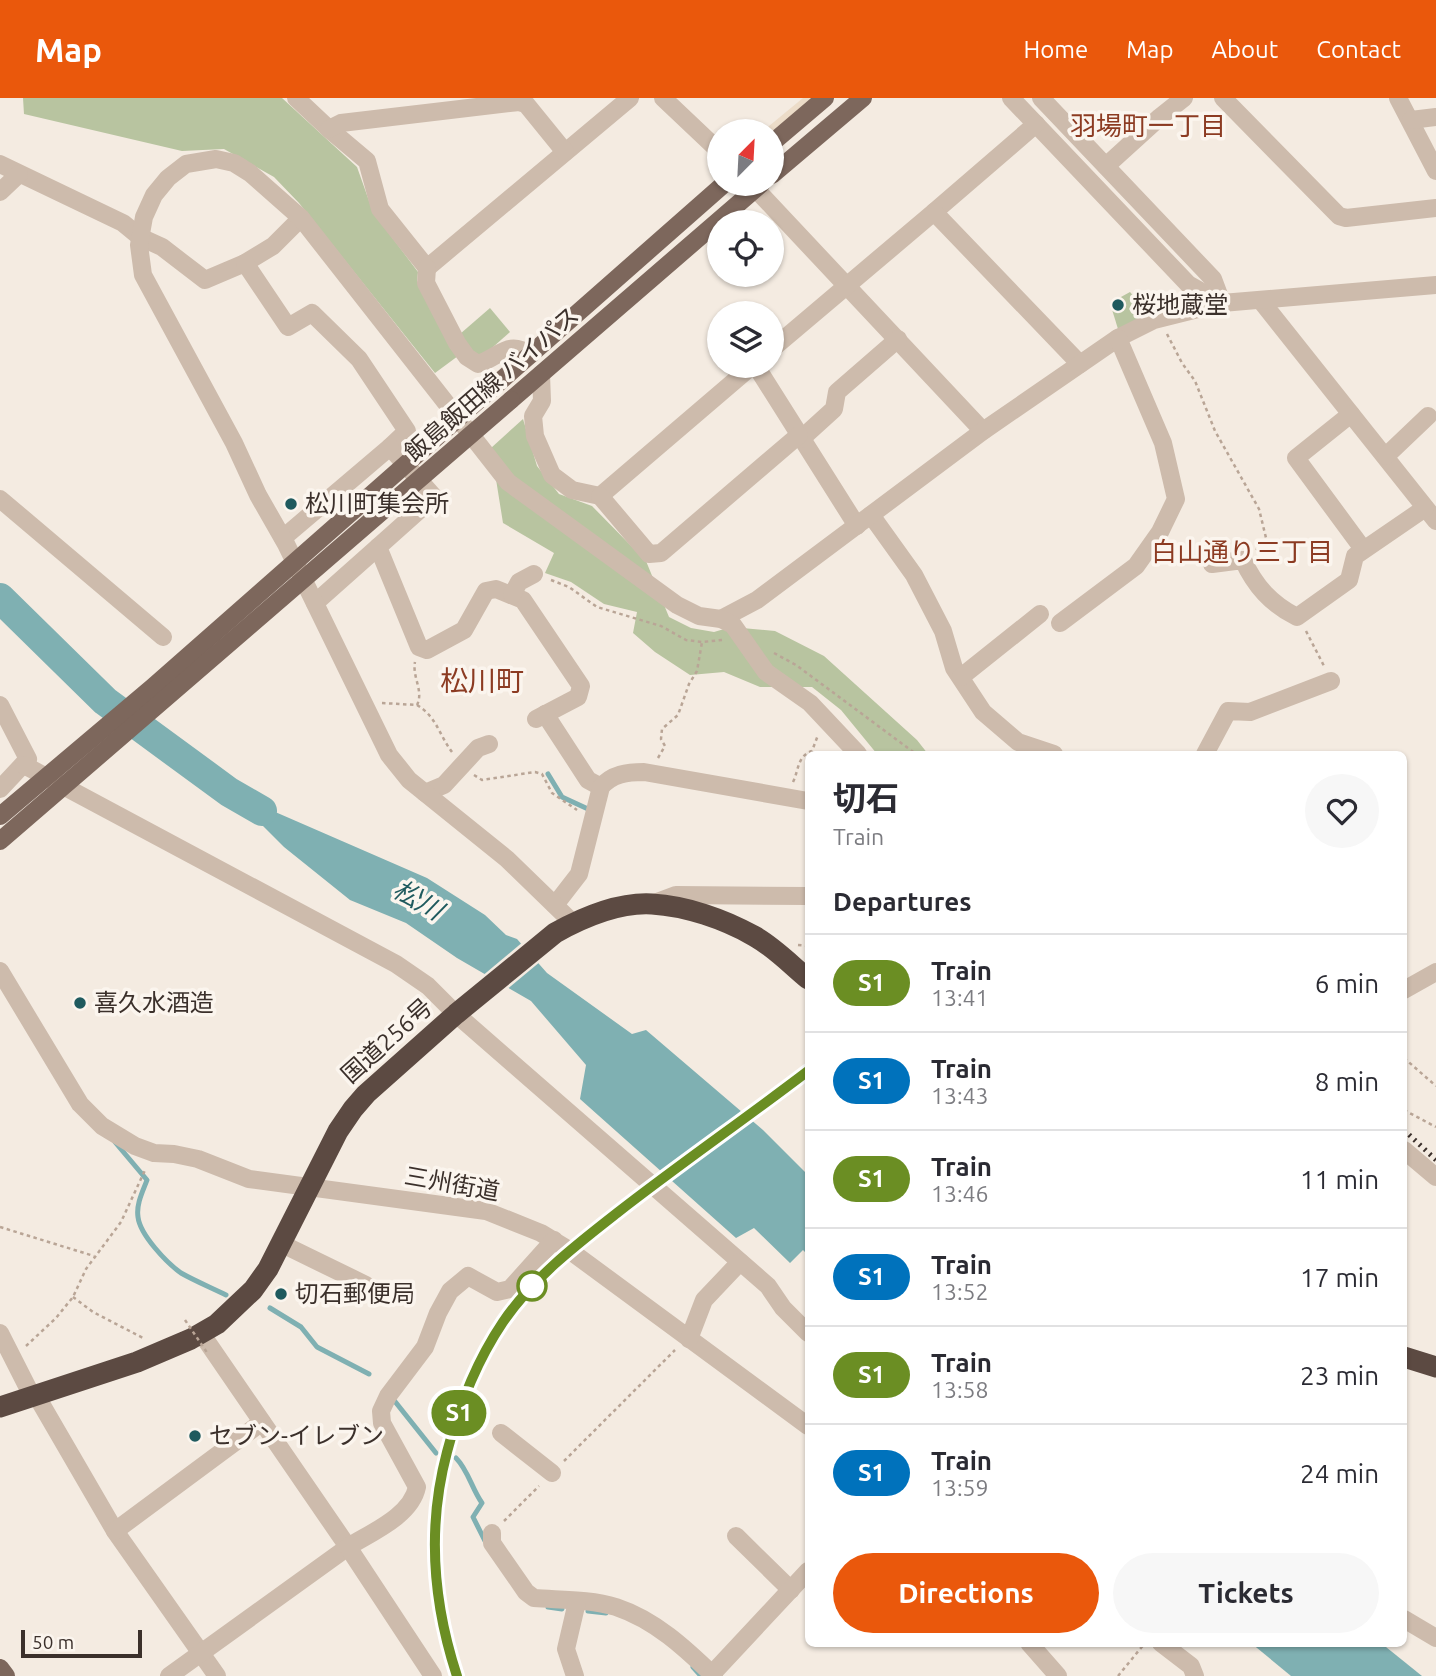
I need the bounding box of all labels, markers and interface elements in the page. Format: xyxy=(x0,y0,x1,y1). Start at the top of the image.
text: Map xyxy=(35,31,102,68)
text: Home xyxy=(1023,36,1088,63)
text: Map xyxy=(1126,36,1173,63)
text: About xyxy=(1211,36,1278,63)
text: Contact xyxy=(1316,36,1401,63)
district label: 羽場町一丁目 xyxy=(1070,111,1226,140)
north arrow xyxy=(707,119,784,196)
map controls xyxy=(707,119,784,378)
button: locate xyxy=(707,210,784,287)
place label: 桜地蔵堂 xyxy=(1132,291,1228,318)
marker: 桜地蔵堂 xyxy=(1110,297,1126,313)
street label: 飯島飯田線 バイパス xyxy=(399,301,584,466)
button: layers xyxy=(707,301,784,378)
place label: 松川町集会所 xyxy=(305,490,449,517)
marker: 松川町集会所 xyxy=(283,496,299,512)
district label: 白山通り三丁目 xyxy=(1151,537,1333,566)
district label: 松川町 xyxy=(440,665,524,696)
button: heart xyxy=(1305,774,1379,848)
text: 切石 xyxy=(833,779,899,816)
text: Train xyxy=(833,824,884,849)
water label: 松川 xyxy=(388,874,451,927)
text: Departures xyxy=(833,887,971,916)
text: Train xyxy=(931,956,992,985)
text: S1 xyxy=(858,969,885,996)
text: 6 min xyxy=(1315,969,1379,998)
text: 13:41 xyxy=(931,985,989,1010)
place label: 喜久水酒造 xyxy=(94,989,214,1016)
street label: 国道256号 xyxy=(336,993,438,1088)
marker: 喜久水酒造 xyxy=(72,995,88,1011)
text: Train xyxy=(931,1054,992,1083)
text: S1 xyxy=(858,1067,885,1094)
text: 8 min xyxy=(1315,1067,1379,1096)
text: 13:43 xyxy=(931,1083,989,1108)
text: Train xyxy=(931,1152,992,1181)
street label: 三州街道 xyxy=(402,1162,502,1205)
text: S1 xyxy=(858,1165,885,1192)
text: 11 min xyxy=(1300,1165,1379,1194)
text: 13:46 xyxy=(931,1181,989,1206)
text: Train xyxy=(931,1250,992,1279)
text: S1 xyxy=(858,1263,885,1290)
text: 17 min xyxy=(1300,1263,1379,1292)
unlabelled marker xyxy=(517,1271,547,1301)
text: 13:52 xyxy=(931,1279,989,1304)
place label: 切石郵便局 xyxy=(295,1280,415,1307)
marker: 切石郵便局 xyxy=(273,1286,289,1302)
text: Train xyxy=(931,1348,992,1377)
text: S1 xyxy=(858,1361,885,1388)
text: 23 min xyxy=(1300,1361,1379,1390)
text: 13:58 xyxy=(931,1377,989,1402)
line badge: S1 xyxy=(428,1390,490,1436)
text: S1 xyxy=(445,1399,473,1426)
place label: セブン-イレブン xyxy=(209,1422,384,1449)
marker: セブン-イレブン xyxy=(187,1428,203,1444)
text: Train xyxy=(931,1446,992,1475)
text: S1 xyxy=(858,1459,885,1486)
text: 24 min xyxy=(1300,1459,1379,1488)
text: 13:59 xyxy=(931,1475,989,1500)
button: Directions xyxy=(833,1553,1099,1633)
button: Tickets xyxy=(1113,1553,1379,1633)
scale bar xyxy=(21,1627,142,1659)
text: 50 m xyxy=(32,1631,74,1653)

